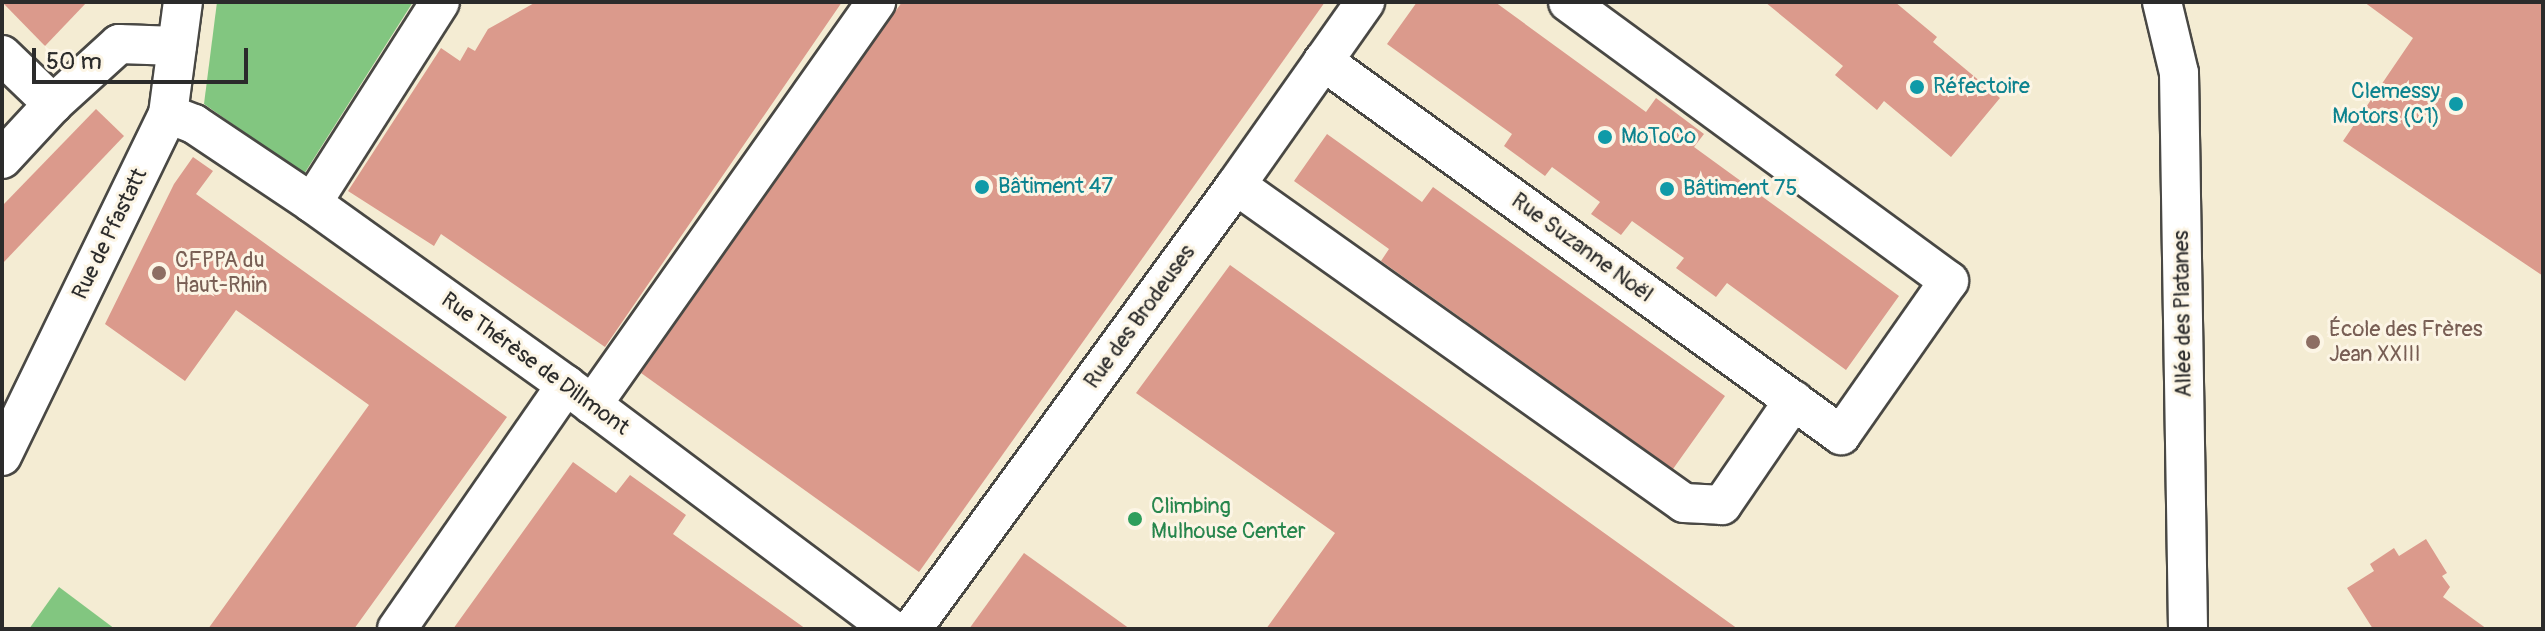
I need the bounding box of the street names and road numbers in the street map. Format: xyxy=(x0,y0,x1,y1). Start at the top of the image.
street label: Rue de Pfastatt xyxy=(67,164,153,304)
street label: Rue Suzanne Noël xyxy=(1506,188,1658,308)
street label: Allée des Platanes xyxy=(2168,230,2198,398)
street label: Rue des Brodeuses xyxy=(1079,240,1201,394)
street label: Rue Thérèse de Dillmont xyxy=(436,287,634,441)

